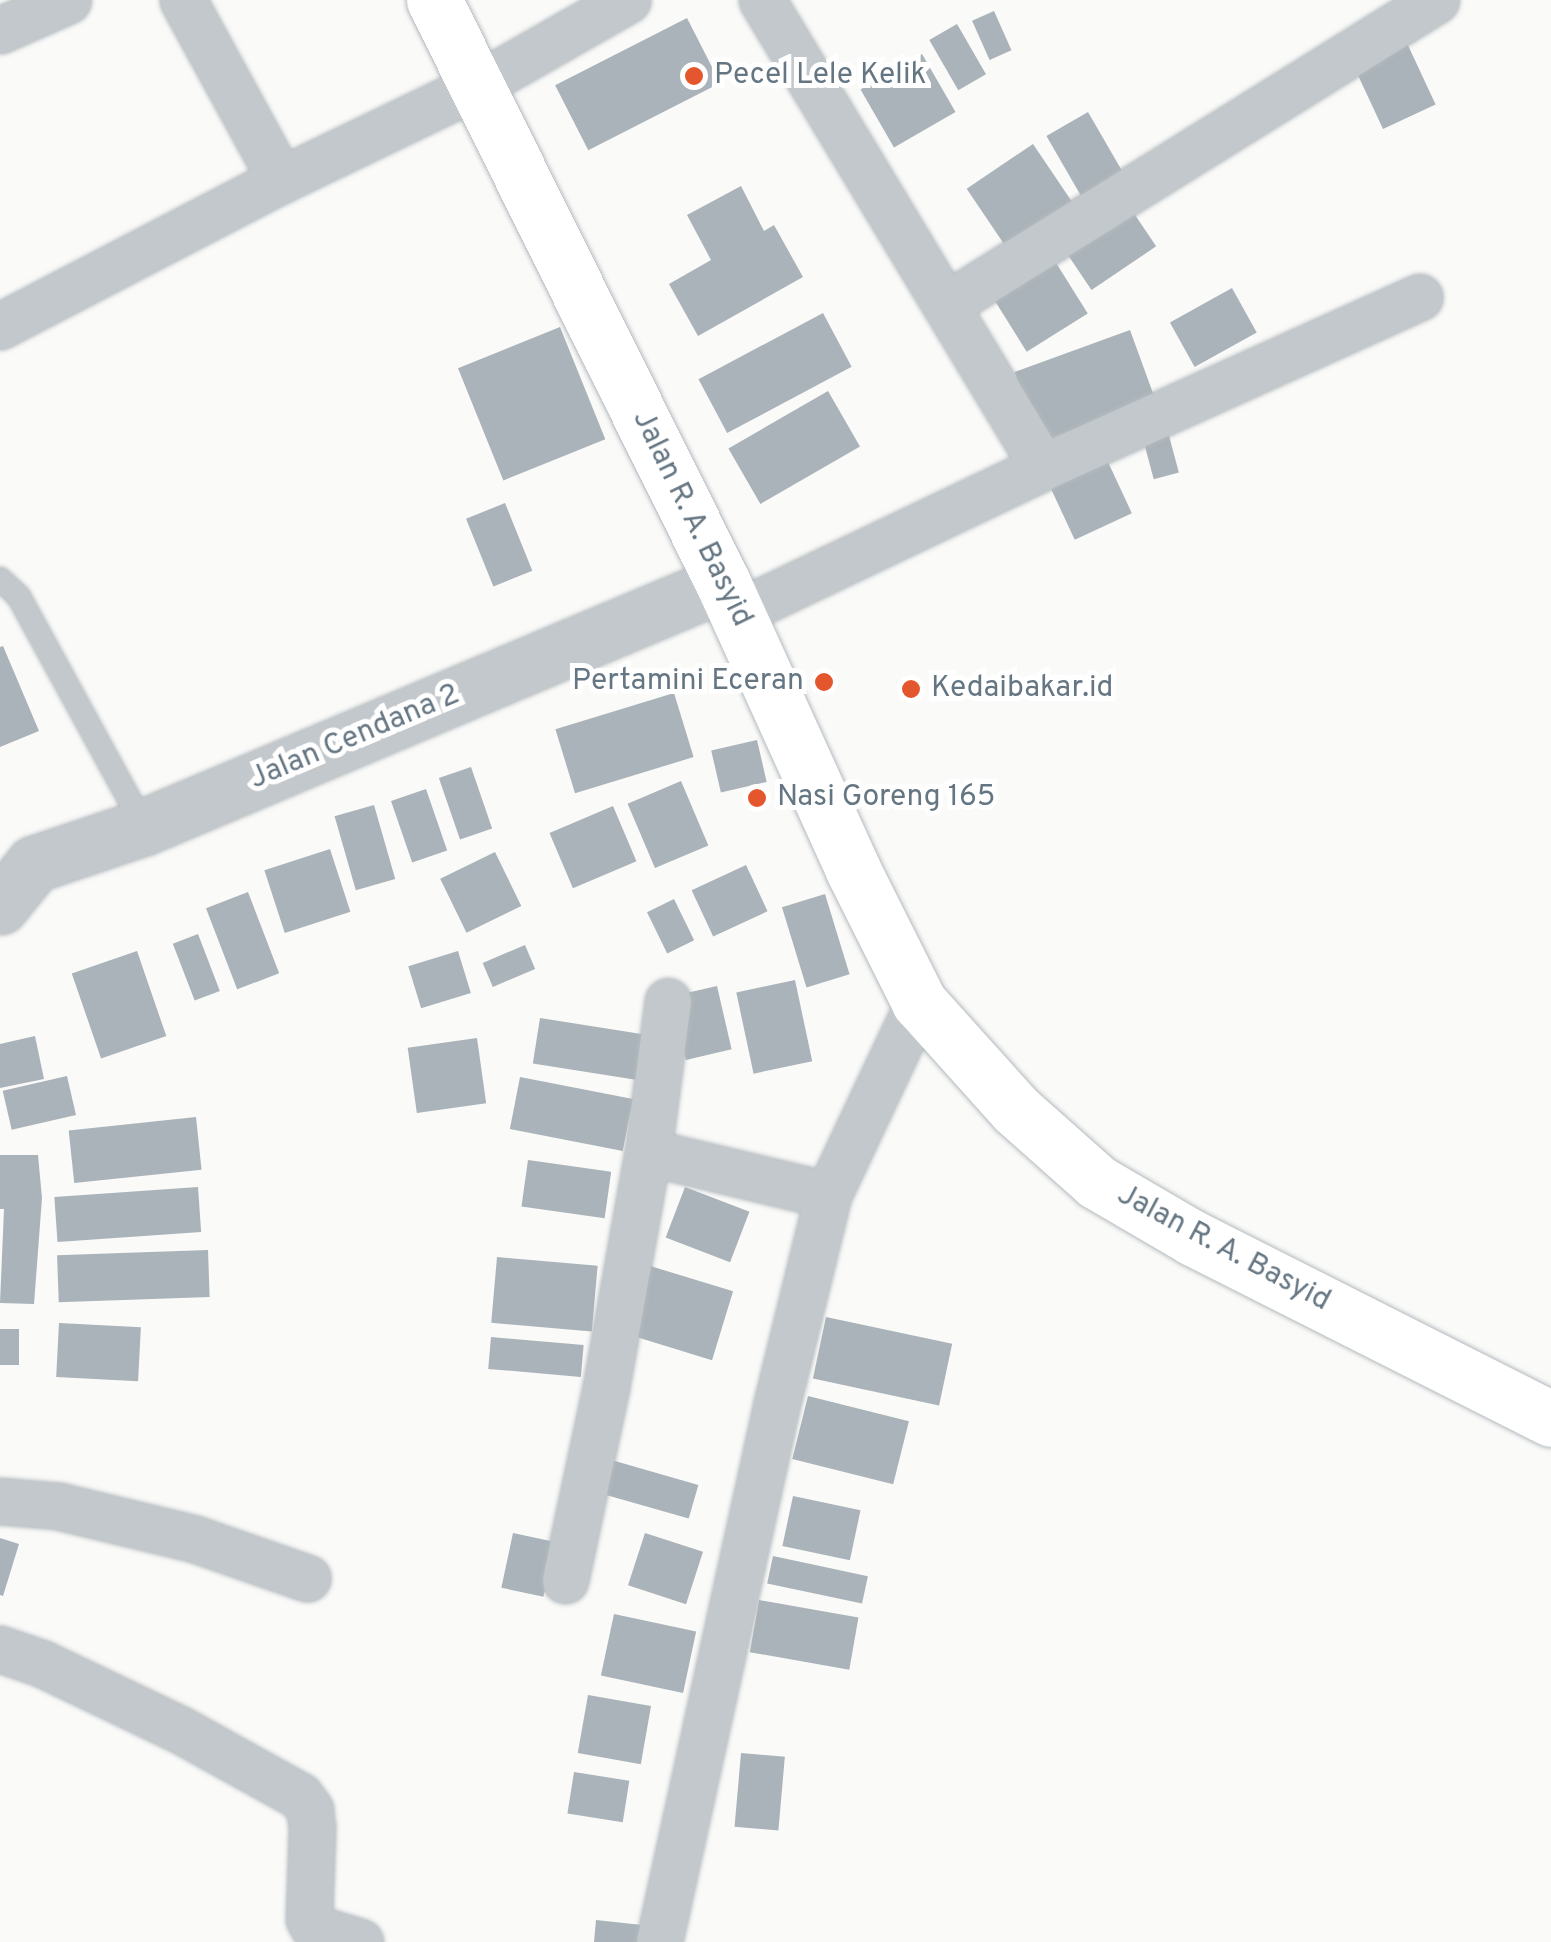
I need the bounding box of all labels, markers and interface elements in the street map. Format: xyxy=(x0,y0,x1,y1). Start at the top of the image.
place label: Pecel Lele Kelik xyxy=(714,58,927,94)
marker: Pecel Lele Kelik xyxy=(683,65,705,87)
street label: Jalan R. A. Basyid xyxy=(623,405,759,633)
place label: Pertamini Eceran xyxy=(572,664,804,700)
marker: Pertamini Eceran xyxy=(813,671,835,693)
place label: Kedaibakar.id xyxy=(931,671,1113,707)
street label: Jalan Cendana 2 xyxy=(245,678,465,798)
marker: Kedaibakar.id xyxy=(900,678,922,700)
place label: Nasi Goreng 165 xyxy=(777,780,995,816)
marker: Nasi Goreng 165 xyxy=(746,787,768,809)
street label: Jalan R. A. Basyid xyxy=(1110,1177,1336,1321)

